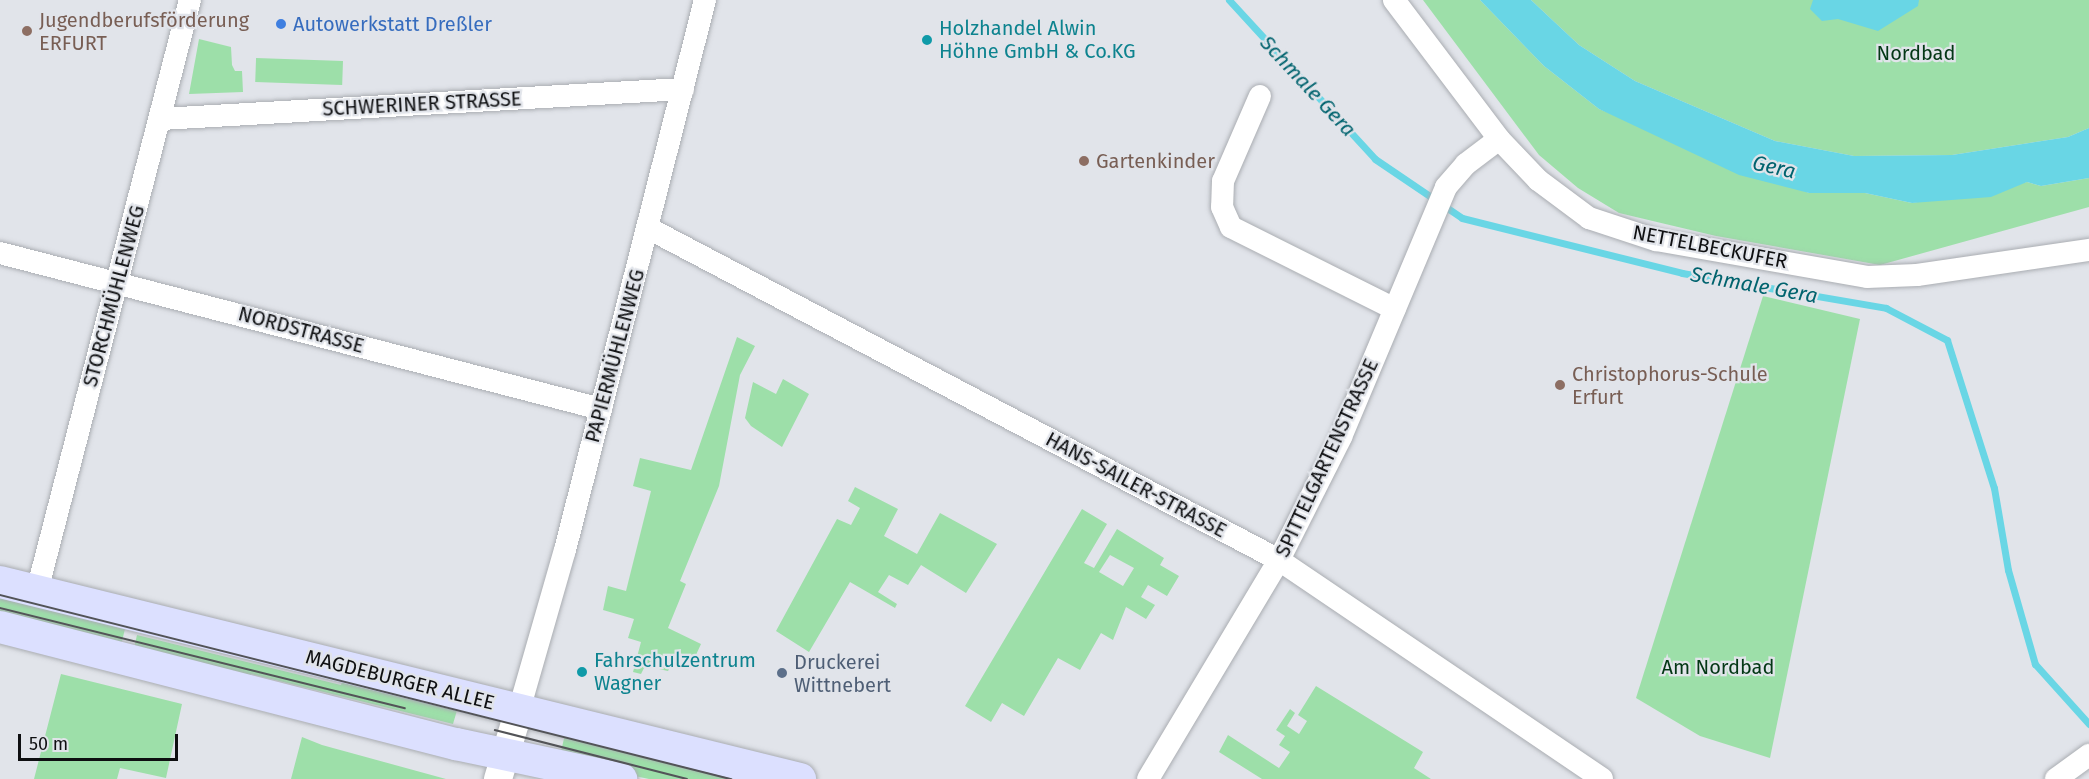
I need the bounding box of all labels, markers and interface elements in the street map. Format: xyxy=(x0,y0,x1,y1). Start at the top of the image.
place label: Jugendberufsförderung ERFURT xyxy=(39,8,249,55)
place label: Autowerkstatt Dreßler xyxy=(293,12,492,36)
place label: Holzhandel Alwin Höhne GmbH & Co.KG xyxy=(939,16,1136,63)
marker: Autowerkstatt Dreßler xyxy=(274,17,288,31)
marker: Jugendberufsförderung ERFURT xyxy=(20,24,34,38)
water label: Schmale Gera xyxy=(1255,30,1361,142)
marker: Holzhandel Alwin Höhne GmbH & Co.KG xyxy=(920,33,934,47)
park label: Nordbad xyxy=(1877,41,1955,65)
street label: SCHWERINER STRASSE xyxy=(322,87,522,121)
place label: Gartenkinder xyxy=(1096,149,1215,173)
water label: Gera xyxy=(1750,150,1798,184)
marker: Gartenkinder xyxy=(1077,154,1091,168)
street label: STORCHMÜHLENWEG xyxy=(78,203,150,389)
street label: NETTELBECKUFER xyxy=(1631,220,1789,274)
water label: Schmale Gera xyxy=(1688,261,1820,309)
street label: PAPIERMÜHLENWEG xyxy=(580,267,650,445)
street label: NORDSTRASSE xyxy=(236,302,366,358)
street label: SPITTELGARTENSTRASSE xyxy=(1270,355,1384,561)
place label: Christophorus-Schule Erfurt xyxy=(1572,362,1768,409)
marker: Christophorus-Schule Erfurt xyxy=(1553,378,1567,392)
street label: HANS-SAILER-STRASSE xyxy=(1042,427,1230,543)
street label: MAGDEBURGER ALLEE xyxy=(303,645,497,715)
place label: Fahrschulzentrum Wagner xyxy=(594,648,756,695)
place label: Druckerei Wittnebert xyxy=(794,650,891,697)
park label: Am Nordbad xyxy=(1662,655,1774,679)
marker: Fahrschulzentrum Wagner xyxy=(575,665,589,679)
marker: Druckerei Wittnebert xyxy=(775,666,789,680)
scale bar xyxy=(21,722,182,760)
text: 50 m xyxy=(29,733,68,755)

